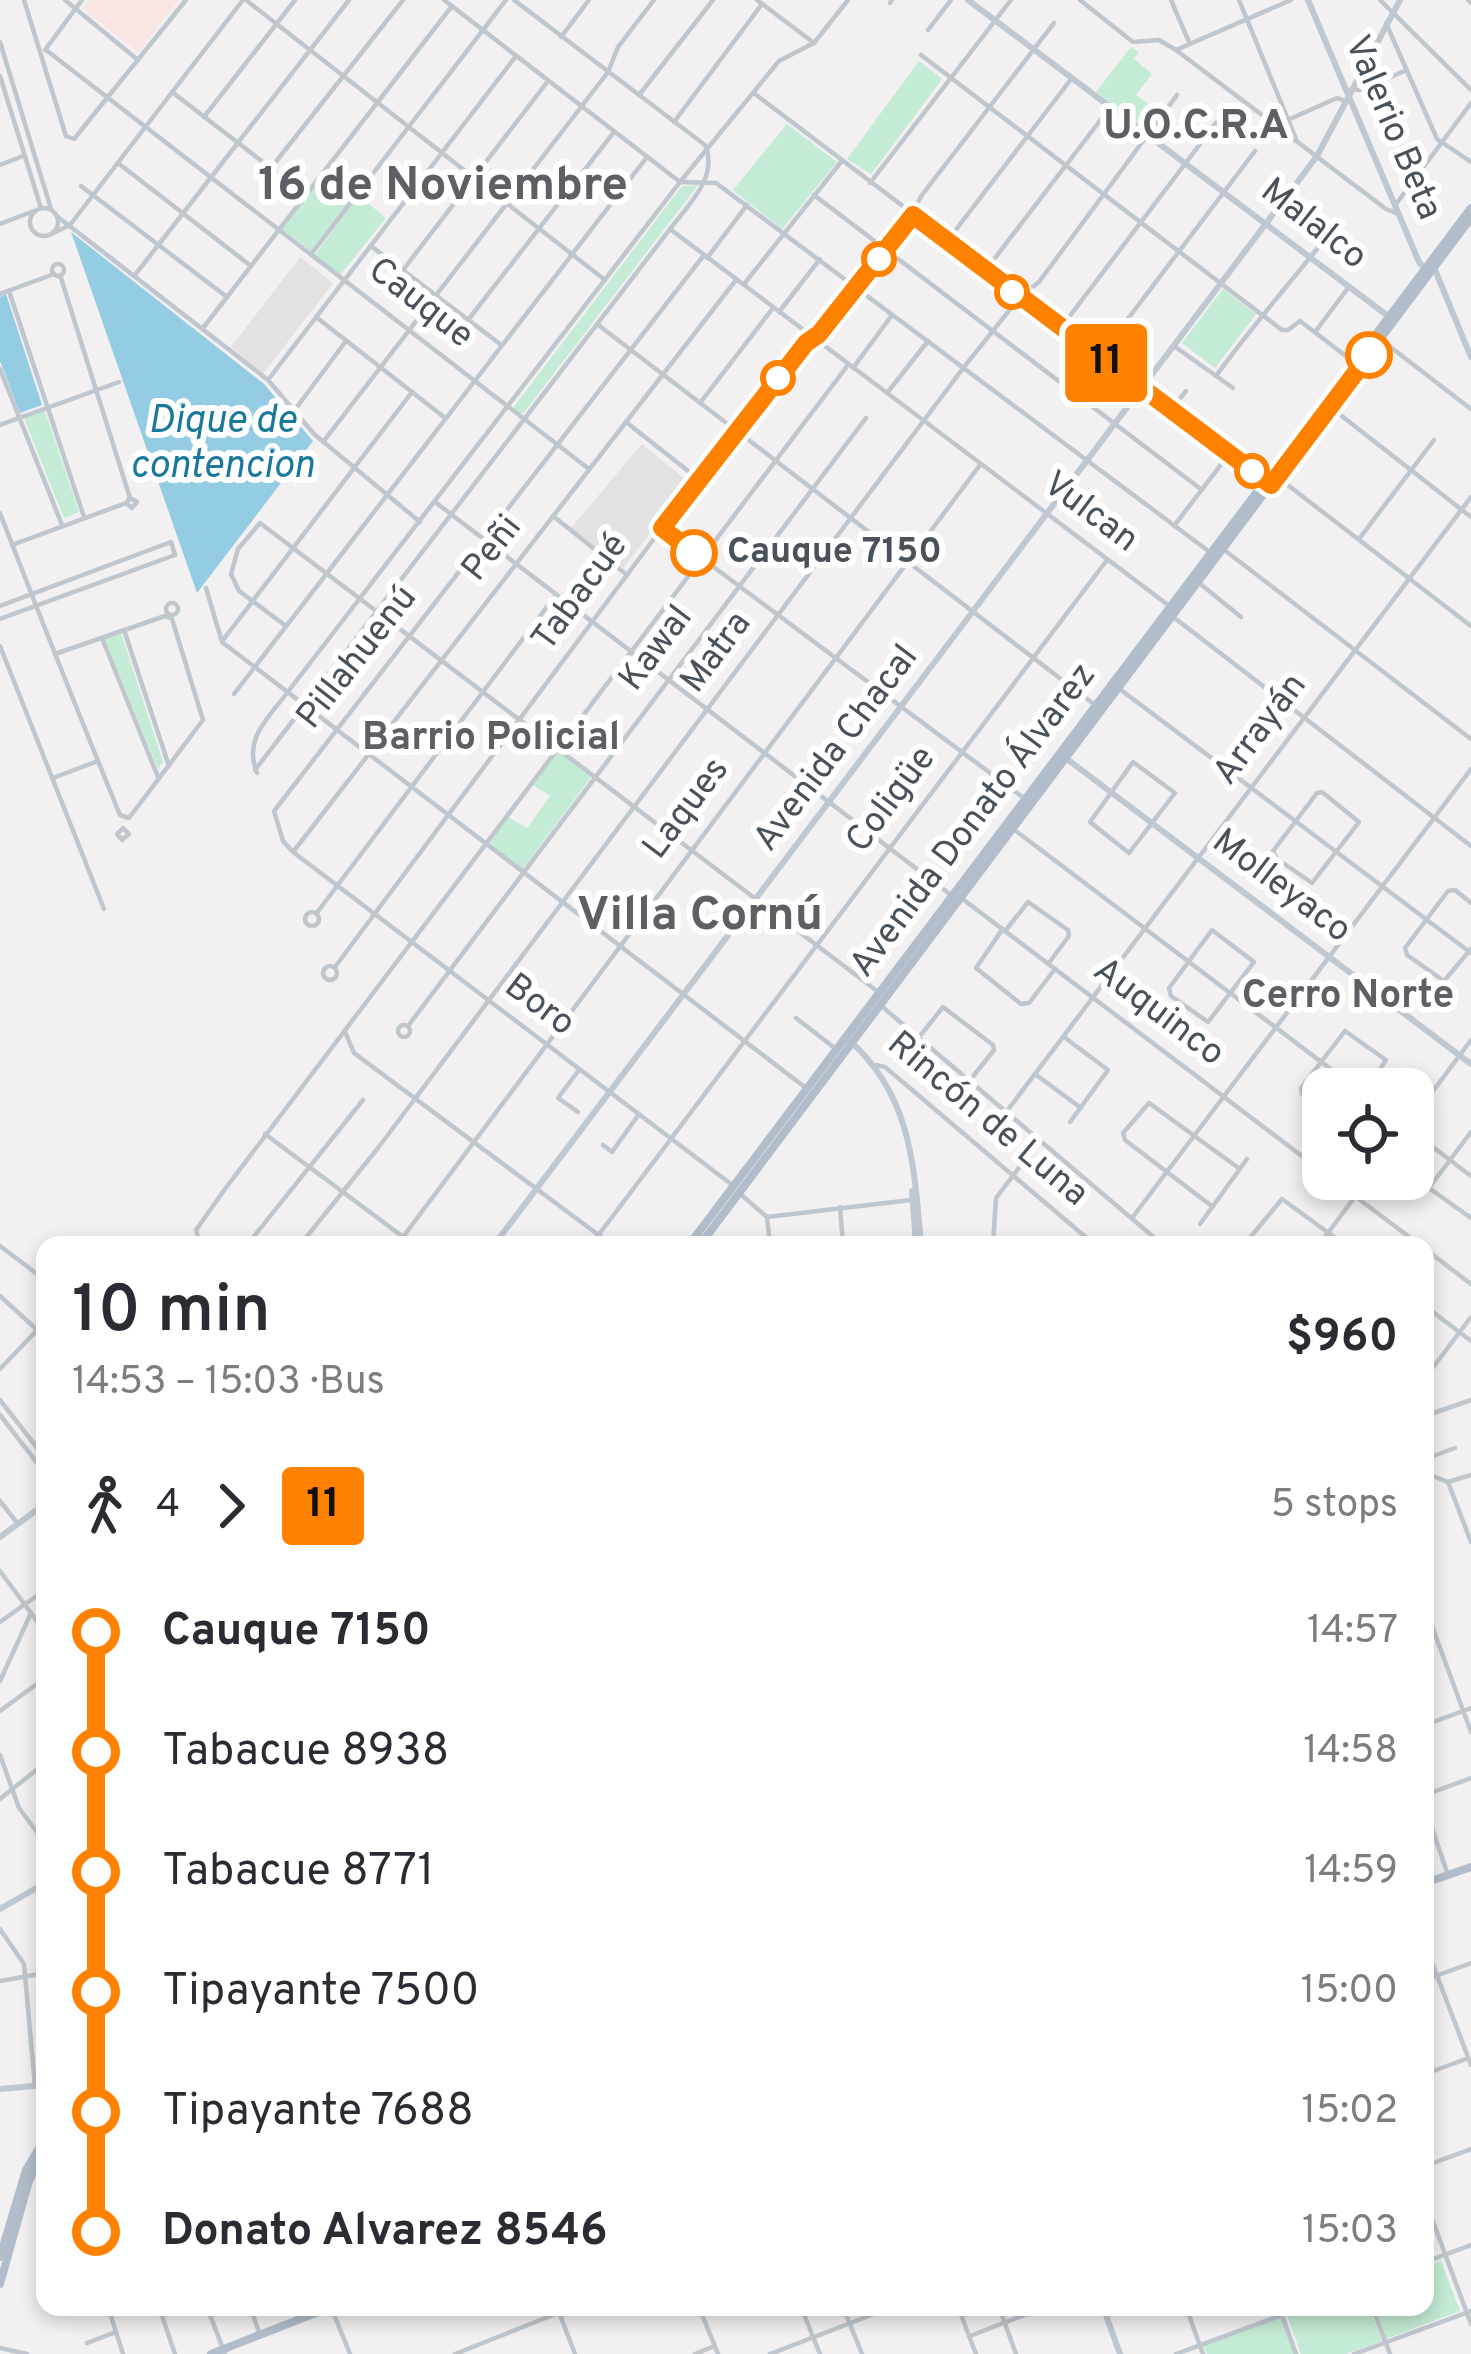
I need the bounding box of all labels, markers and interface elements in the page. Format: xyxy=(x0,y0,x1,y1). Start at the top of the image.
street label: Valerio Beta xyxy=(1333,29,1451,227)
district label: U.O.C.R.A xyxy=(1103,101,1289,154)
district label: 16 de Noviembre xyxy=(258,157,628,217)
street label: Malalco xyxy=(1250,169,1376,281)
unlabelled marker xyxy=(863,243,895,275)
street label: Cauque xyxy=(358,248,482,360)
unlabelled marker xyxy=(996,276,1028,308)
line badge: 11 xyxy=(1052,324,1160,402)
unlabelled marker xyxy=(1347,333,1391,377)
text: 11 xyxy=(1089,336,1123,389)
unlabelled marker xyxy=(762,362,794,394)
water label: Dique de contencion xyxy=(130,398,314,492)
unlabelled marker xyxy=(1236,455,1268,487)
street label: Vulcan xyxy=(1033,462,1147,564)
street label: Peñi xyxy=(453,507,533,591)
street label: Tabacué xyxy=(523,525,639,661)
place label: Cauque 7150 xyxy=(727,530,942,576)
marker: Cauque 7150 xyxy=(672,531,716,575)
street label: Pillahuenú xyxy=(287,577,429,739)
street label: Kawal xyxy=(610,597,704,701)
street label: Matra xyxy=(671,603,763,703)
street label: Avenida Chacal xyxy=(744,637,930,861)
street label: Avenida Donato Álvarez xyxy=(839,653,1107,987)
street label: Arrayán xyxy=(1204,665,1318,795)
district label: Barrio Policial xyxy=(362,715,620,764)
street label: Coligüe xyxy=(837,737,947,863)
street label: Laques xyxy=(634,749,740,869)
street label: Molleyaco xyxy=(1202,820,1360,954)
district label: Villa Cornú xyxy=(577,887,823,947)
street label: Auquinco xyxy=(1083,949,1233,1077)
street label: Boro xyxy=(494,964,584,1048)
district label: Cerro Norte xyxy=(1242,973,1454,1022)
street label: Rincón de Luna xyxy=(877,1022,1097,1218)
map controls xyxy=(1302,1068,1434,1200)
button: locate xyxy=(1302,1068,1434,1200)
text: 10 min xyxy=(72,1272,271,1355)
text: $960 xyxy=(1286,1310,1398,1367)
text: 14:53 – 15:03 · Bus xyxy=(72,1359,385,1408)
icon: walk xyxy=(72,1473,138,1539)
icon: forward xyxy=(198,1473,264,1539)
text: 11 xyxy=(306,1479,340,1532)
text: 4 xyxy=(156,1482,180,1531)
text: 5 stops xyxy=(1271,1482,1398,1531)
text: Cauque 7150 xyxy=(162,1604,431,1661)
text: 14:57 xyxy=(1307,1608,1398,1657)
text: Tabacue 8938 xyxy=(162,1724,449,1781)
text: 14:58 xyxy=(1303,1728,1398,1777)
text: Tabacue 8771 xyxy=(162,1844,434,1901)
text: 14:59 xyxy=(1304,1848,1398,1897)
text: Tipayante 7500 xyxy=(162,1964,479,2021)
text: 15:00 xyxy=(1301,1968,1398,2017)
text: Tipayante 7688 xyxy=(162,2084,474,2141)
text: 15:02 xyxy=(1302,2088,1398,2137)
text: Donato Alvarez 8546 xyxy=(162,2204,608,2261)
text: 15:03 xyxy=(1302,2208,1398,2257)

